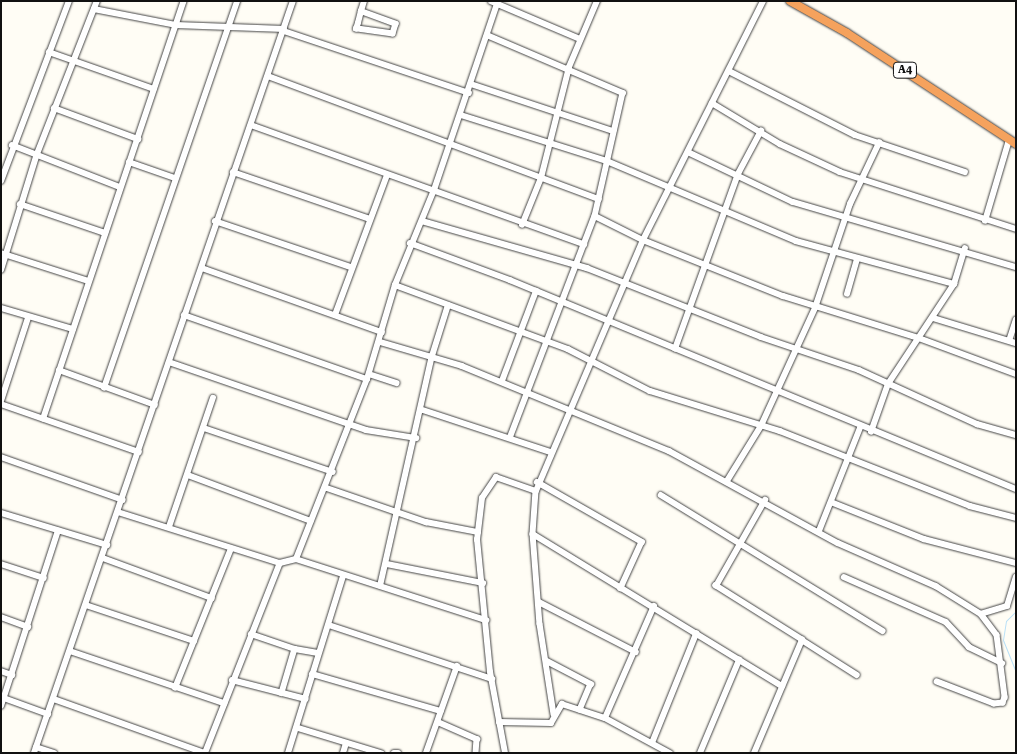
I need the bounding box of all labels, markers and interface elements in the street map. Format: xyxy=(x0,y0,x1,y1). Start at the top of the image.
road number: A4 xyxy=(892,62,918,78)

